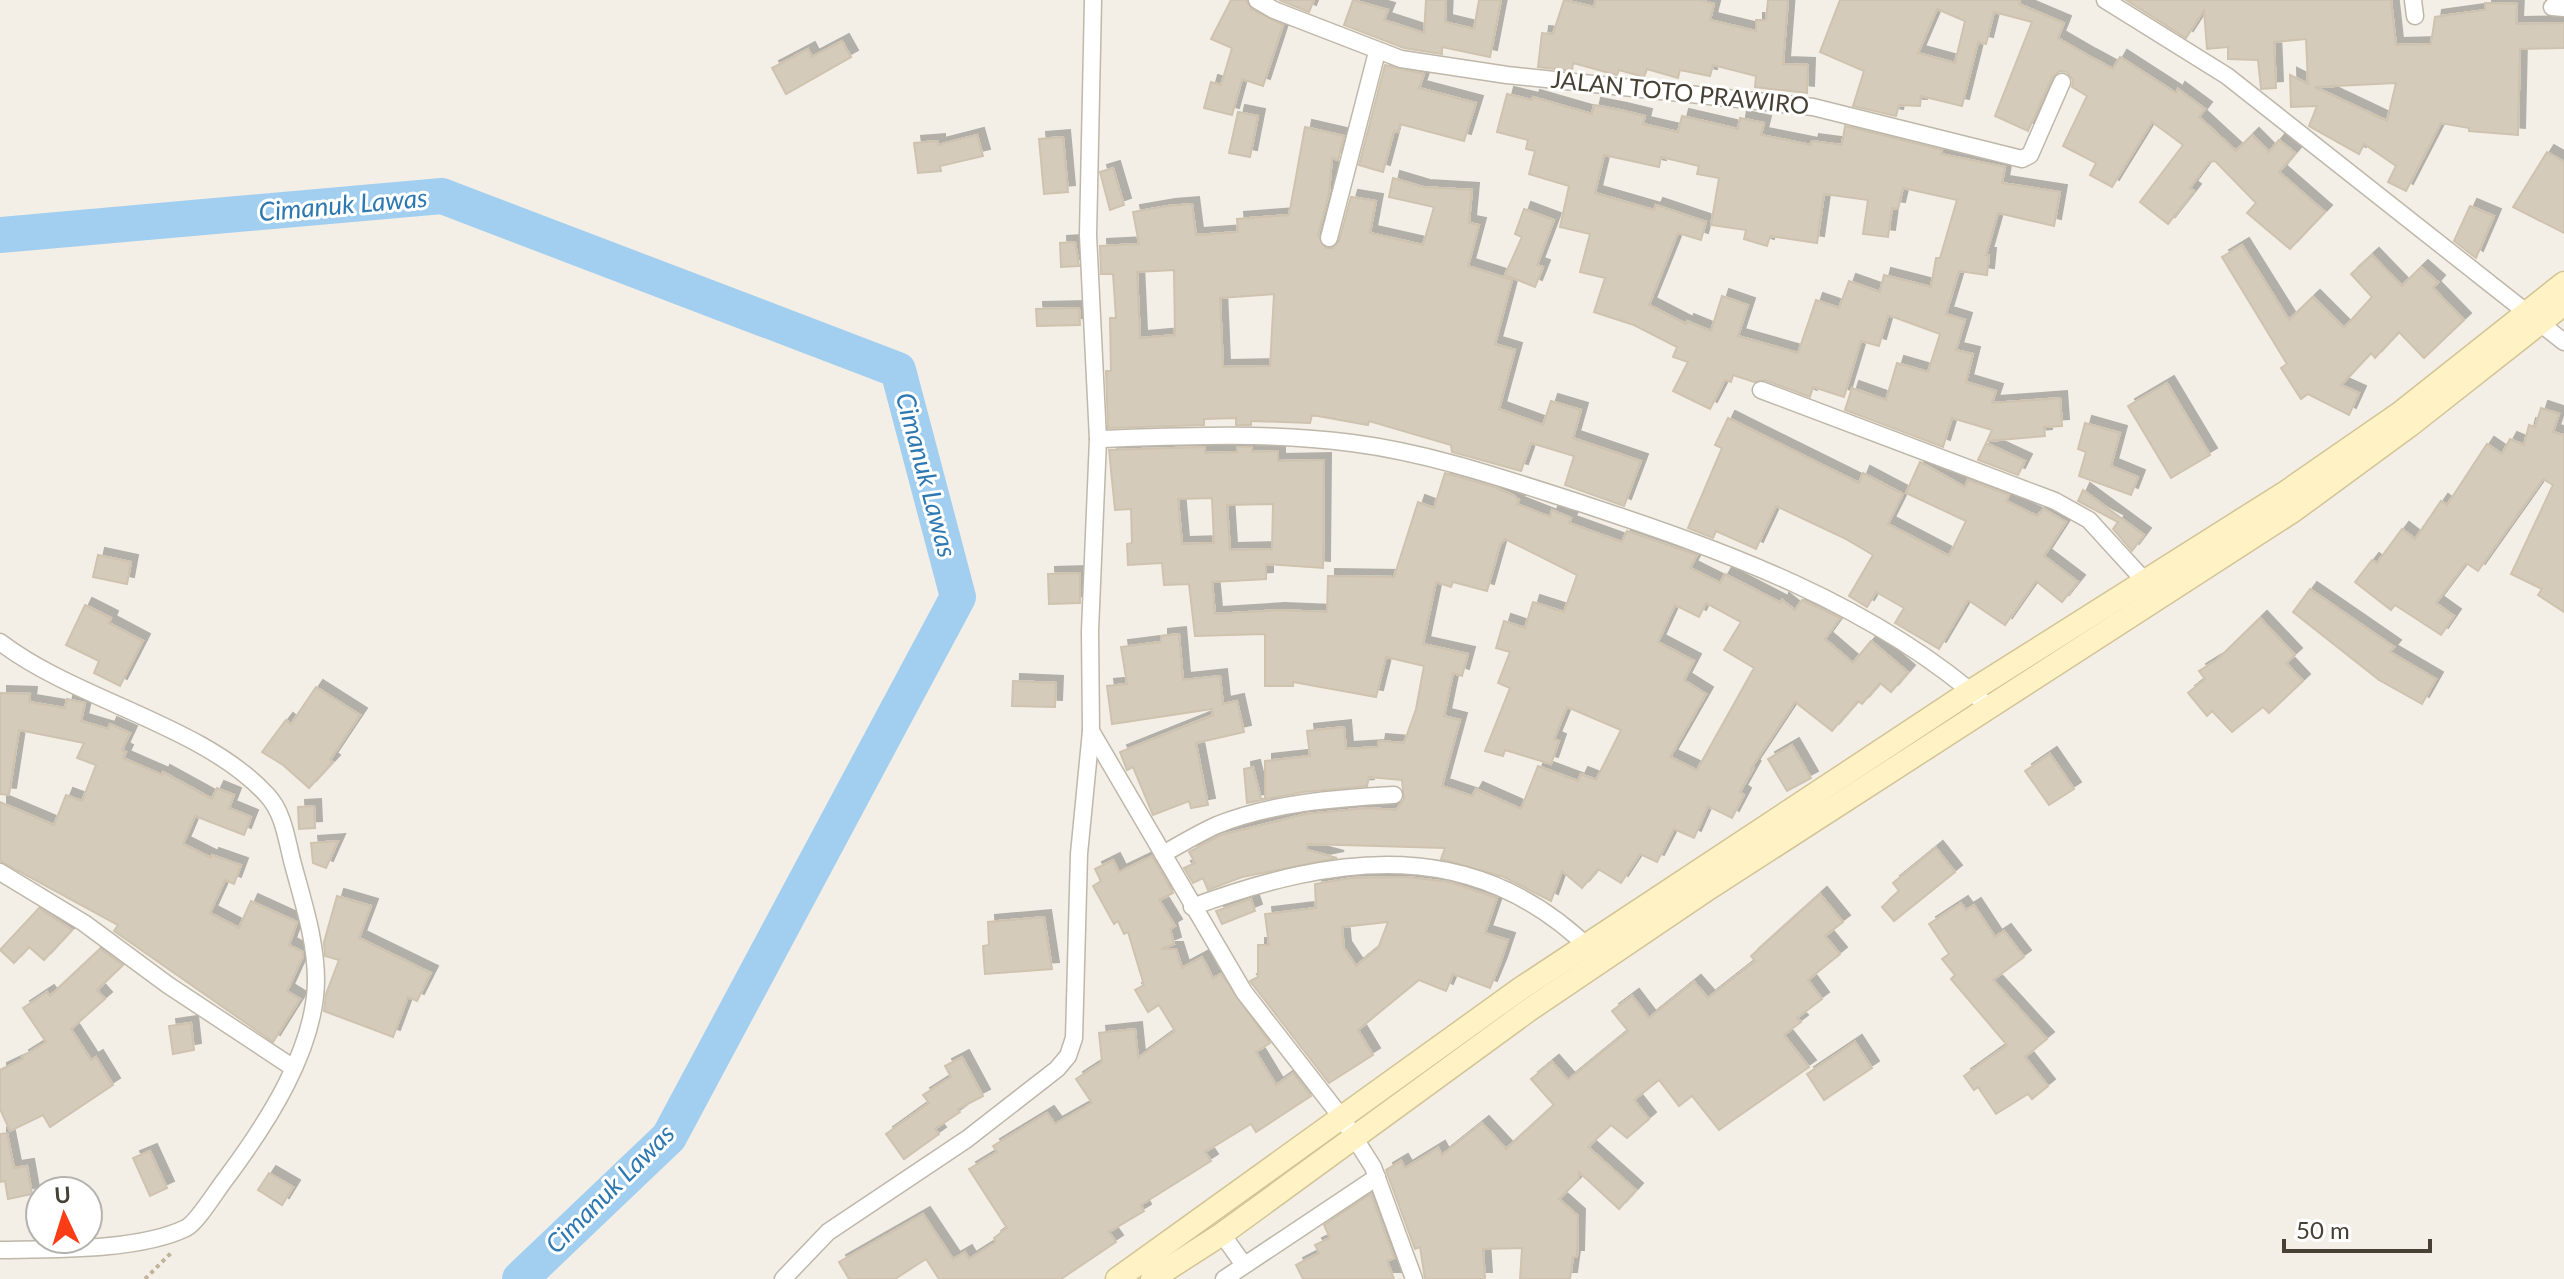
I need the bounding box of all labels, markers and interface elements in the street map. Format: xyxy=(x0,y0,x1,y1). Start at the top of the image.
street label: JALAN TOTO PRAWIRO xyxy=(1550,64,1811,119)
water label: Cimanuk Lawas xyxy=(257,181,429,227)
water label: Cimanuk Lawas xyxy=(890,389,964,561)
water label: Cimanuk Lawas xyxy=(538,1117,680,1259)
north arrow xyxy=(24,1175,104,1255)
text: U xyxy=(53,1181,72,1209)
scale bar xyxy=(2284,1203,2430,1253)
text: 50 m xyxy=(2296,1215,2350,1244)

